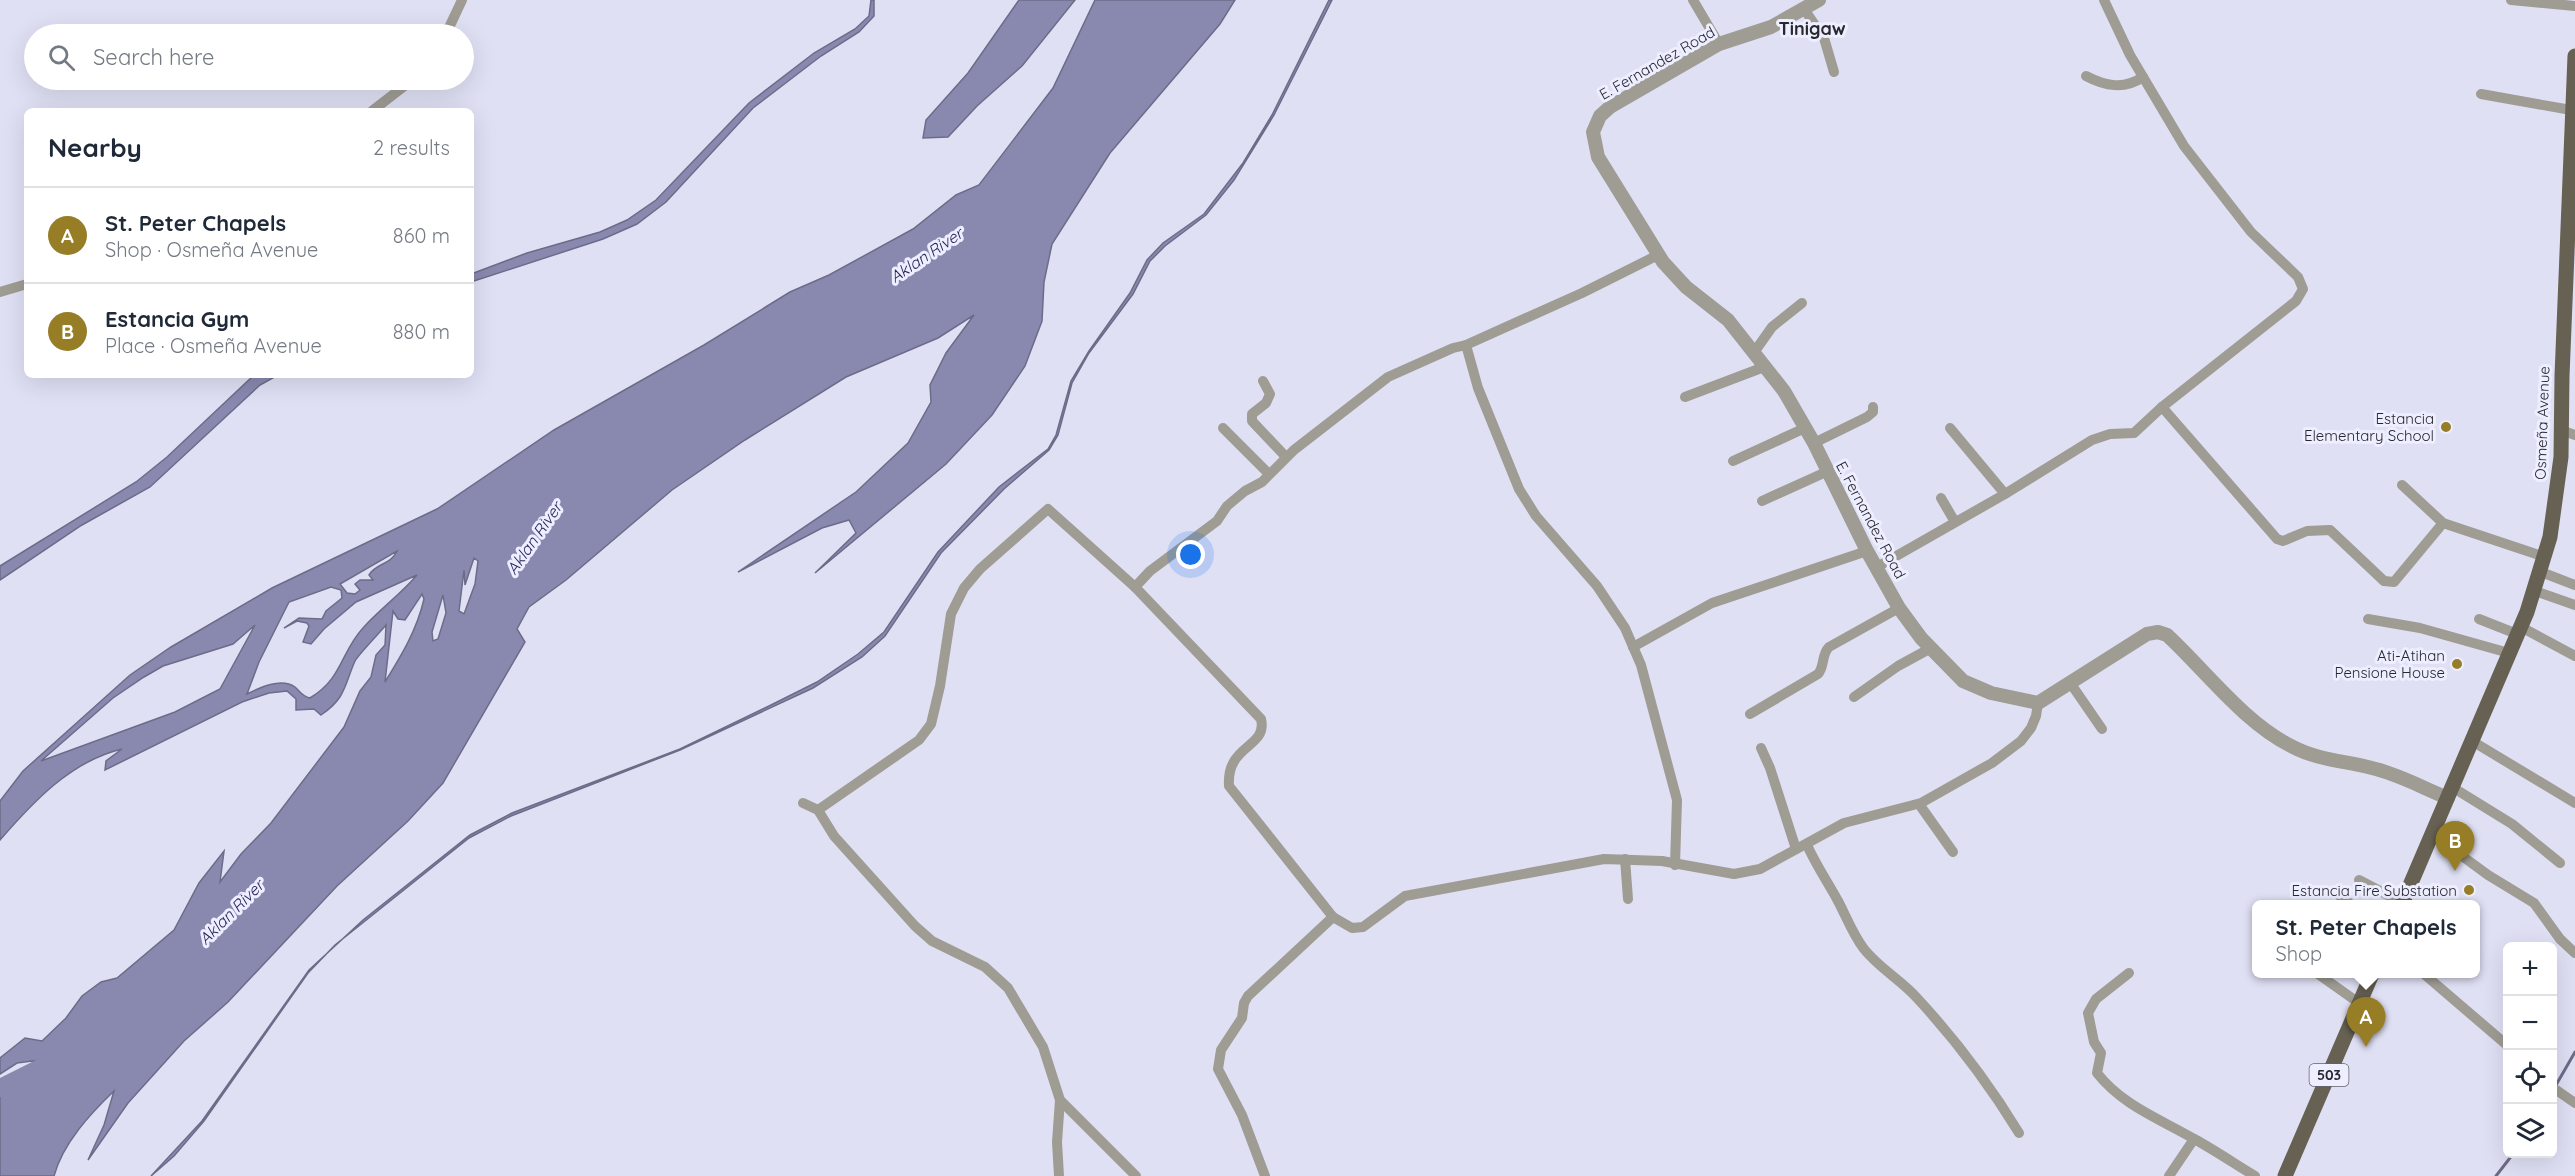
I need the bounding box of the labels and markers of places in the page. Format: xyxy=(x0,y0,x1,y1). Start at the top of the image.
place label: Estancia Elementary School xyxy=(2304,409,2434,445)
marker: Estancia Elementary School xyxy=(2439,420,2453,434)
place label: Ati-Atihan Pensione House xyxy=(2335,646,2445,682)
marker: Ati-Atihan Pensione House xyxy=(2450,657,2464,671)
pin: B xyxy=(2436,822,2474,871)
place label: Estancia Fire Substation xyxy=(2291,881,2457,900)
marker: Estancia Fire Substation xyxy=(2462,883,2476,897)
pin: A xyxy=(2346,998,2386,1047)

